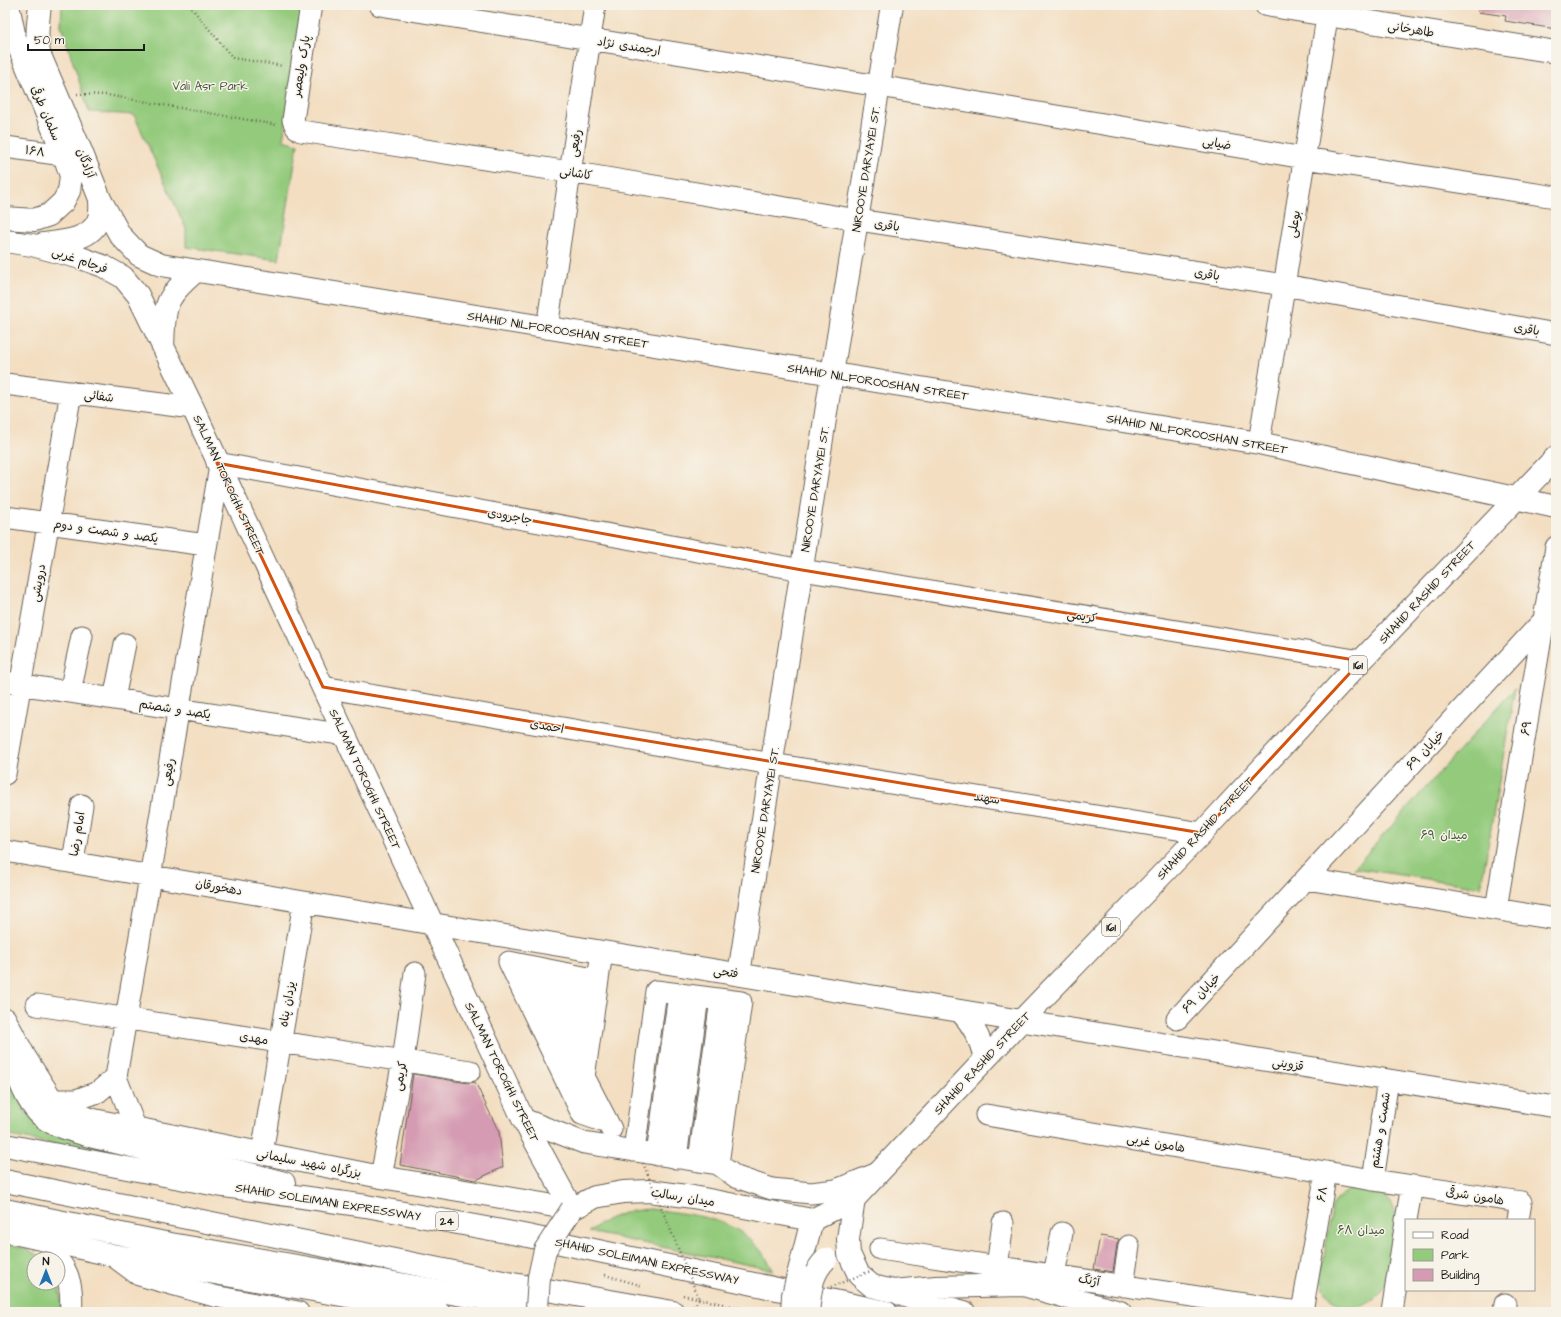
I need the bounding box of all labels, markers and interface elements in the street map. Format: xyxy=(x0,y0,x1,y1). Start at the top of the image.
street label: طاهرخانی xyxy=(1386,17,1435,42)
scale bar xyxy=(28,26,144,52)
text: 50 m xyxy=(34,32,65,49)
street label: ارجمندی نژاد xyxy=(596,33,662,60)
street label: پارک ولیعصر xyxy=(288,34,315,99)
park label: Vali Asr Park xyxy=(172,78,248,95)
street label: سلمان طرقی xyxy=(26,83,65,143)
street label: NIROOYE DARYAYEI ST. xyxy=(848,105,885,233)
street label: رفیعی xyxy=(565,128,586,158)
street label: ضیایی xyxy=(1201,133,1233,154)
street label: ۱۶۸ xyxy=(24,142,46,161)
street label: آزادگان xyxy=(72,146,100,182)
street label: کاشانی xyxy=(558,163,593,184)
street label: بوعلی xyxy=(1284,209,1305,239)
street label: باقری xyxy=(873,215,901,236)
street label: فرجام غربی xyxy=(50,243,110,278)
street label: باقری xyxy=(1193,264,1221,285)
street label: SHAHID NILFOROOSHAN STREET xyxy=(466,308,650,353)
street label: باقری xyxy=(1513,319,1541,340)
street label: SHAHID NILFOROOSHAN STREET xyxy=(786,360,970,405)
street label: شفائی xyxy=(83,386,115,407)
street label: SHAHID NILFOROOSHAN STREET xyxy=(1105,410,1289,459)
street label: SALMAN TOROGHI STREET xyxy=(188,412,269,559)
street label: NIROOYE DARYAYEI ST. xyxy=(797,425,834,553)
street label: جاجرودی xyxy=(486,504,534,529)
street label: یکصد و شصت و دوم xyxy=(52,516,159,547)
street label: SHAHID RASHID STREET xyxy=(1375,537,1480,648)
street label: درویشی xyxy=(27,563,50,603)
street label: کریمی xyxy=(1066,606,1098,627)
road number: 161 xyxy=(1349,656,1367,674)
street label: یکصد و شصتم xyxy=(138,695,212,724)
street label: SALMAN TOROGHI STREET xyxy=(324,706,405,853)
street label: احمدی xyxy=(529,715,565,738)
street label: ۶۹ xyxy=(1517,719,1536,737)
street label: خیابان ۶۹ xyxy=(1402,727,1448,774)
street label: NIROOYE DARYAYEI ST. xyxy=(747,746,784,874)
street label: رفیعی xyxy=(158,757,179,787)
street label: SHAHID RASHID STREET xyxy=(1153,773,1258,884)
street label: سهند xyxy=(973,788,1001,809)
street label: امام رضا xyxy=(66,811,89,858)
park label: میدان ۶۹ xyxy=(1421,827,1467,844)
street label: دهخورقان xyxy=(194,875,244,900)
road number: 161 xyxy=(1102,918,1120,936)
street label: فتحی xyxy=(712,962,740,983)
street label: خیابان ۶۹ xyxy=(1178,970,1224,1017)
street label: یزدان پناه xyxy=(275,980,300,1028)
street label: SALMAN TOROGHI STREET xyxy=(460,1000,543,1145)
street label: SHAHID RASHID STREET xyxy=(930,1008,1035,1119)
street label: مهدی xyxy=(238,1028,270,1049)
street label: قزوینی xyxy=(1271,1054,1305,1075)
street label: کریمی xyxy=(389,1060,411,1092)
street label: شصت و هشتم xyxy=(1366,1091,1395,1169)
street label: هامون غربی xyxy=(1125,1130,1186,1157)
street label: بزرگراه شهید سلیمانی xyxy=(255,1145,363,1182)
street label: SHAHID SOLEIMANI EXPRESSWAY xyxy=(234,1179,422,1226)
street label: هامون شرقی xyxy=(1444,1183,1505,1209)
street label: میدان رسالت xyxy=(650,1184,716,1211)
street label: ۶۸ xyxy=(1313,1185,1332,1203)
road number: 24 xyxy=(436,1212,458,1230)
legend xyxy=(1405,1219,1535,1291)
park label: میدان ۶۸ xyxy=(1337,1222,1385,1239)
text: Road xyxy=(1441,1227,1469,1244)
street label: SHAHID SOLEIMANI EXPRESSWAY xyxy=(553,1234,741,1289)
text: Park xyxy=(1441,1247,1469,1264)
north arrow xyxy=(26,1251,66,1291)
text: N xyxy=(43,1254,50,1269)
text: Building xyxy=(1441,1267,1479,1285)
street label: آژنگ xyxy=(1077,1270,1102,1291)

